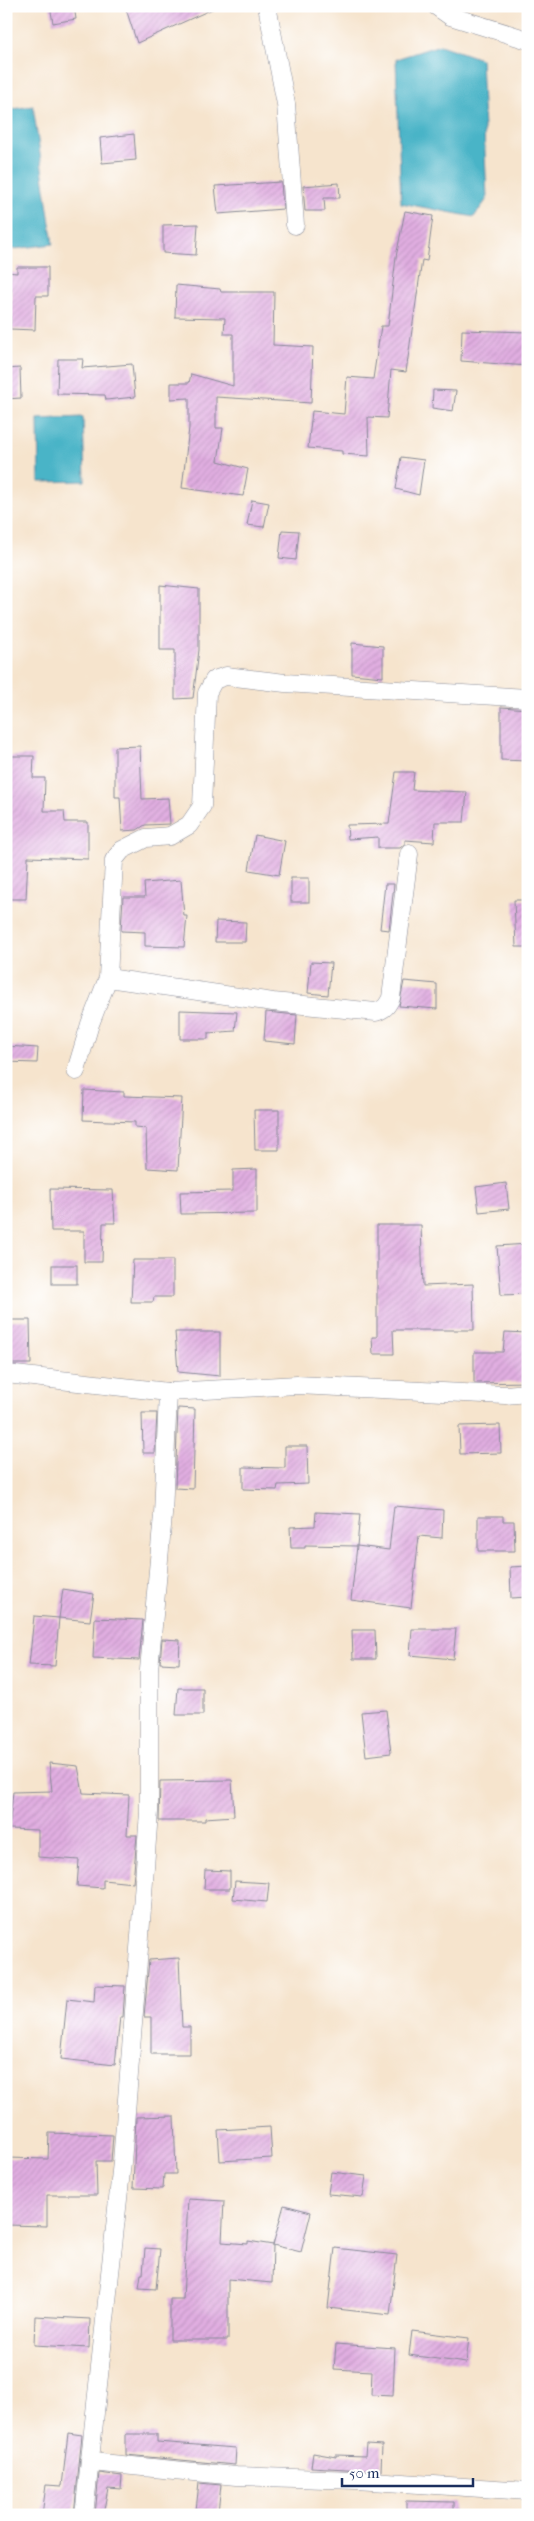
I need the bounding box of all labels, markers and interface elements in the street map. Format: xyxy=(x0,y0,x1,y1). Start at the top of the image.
scale bar xyxy=(342,2456,473,2488)
text: 50 m xyxy=(349,2464,380,2482)

